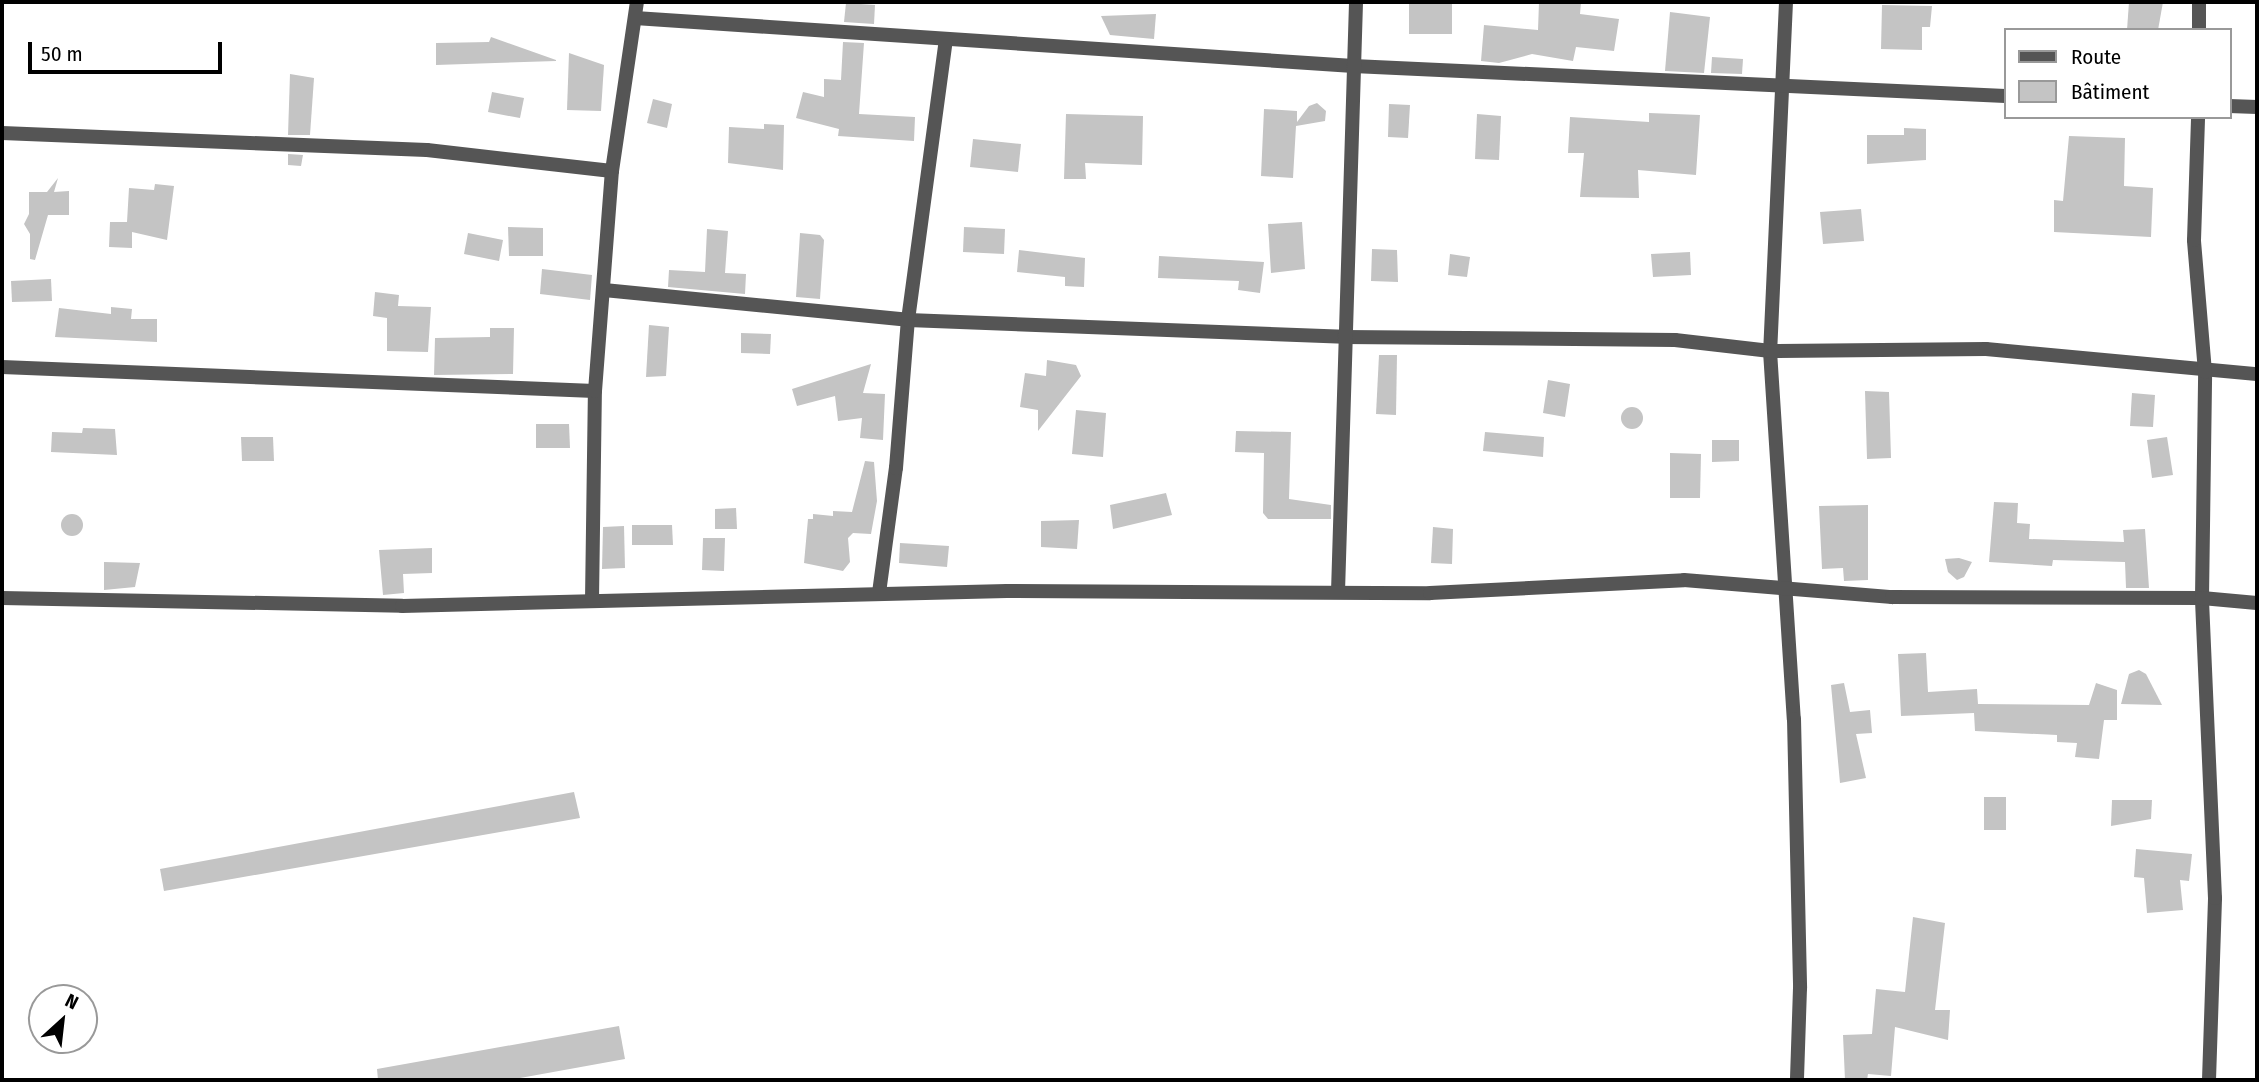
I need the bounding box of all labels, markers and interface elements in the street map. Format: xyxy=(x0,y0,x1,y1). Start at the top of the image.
scale bar xyxy=(32,28,226,72)
legend xyxy=(2004,28,2231,119)
text: 50 m xyxy=(41,41,83,67)
text: Route xyxy=(2071,44,2121,70)
text: Bâtiment xyxy=(2071,79,2149,105)
north arrow xyxy=(28,984,98,1054)
text: N xyxy=(62,989,82,1014)

